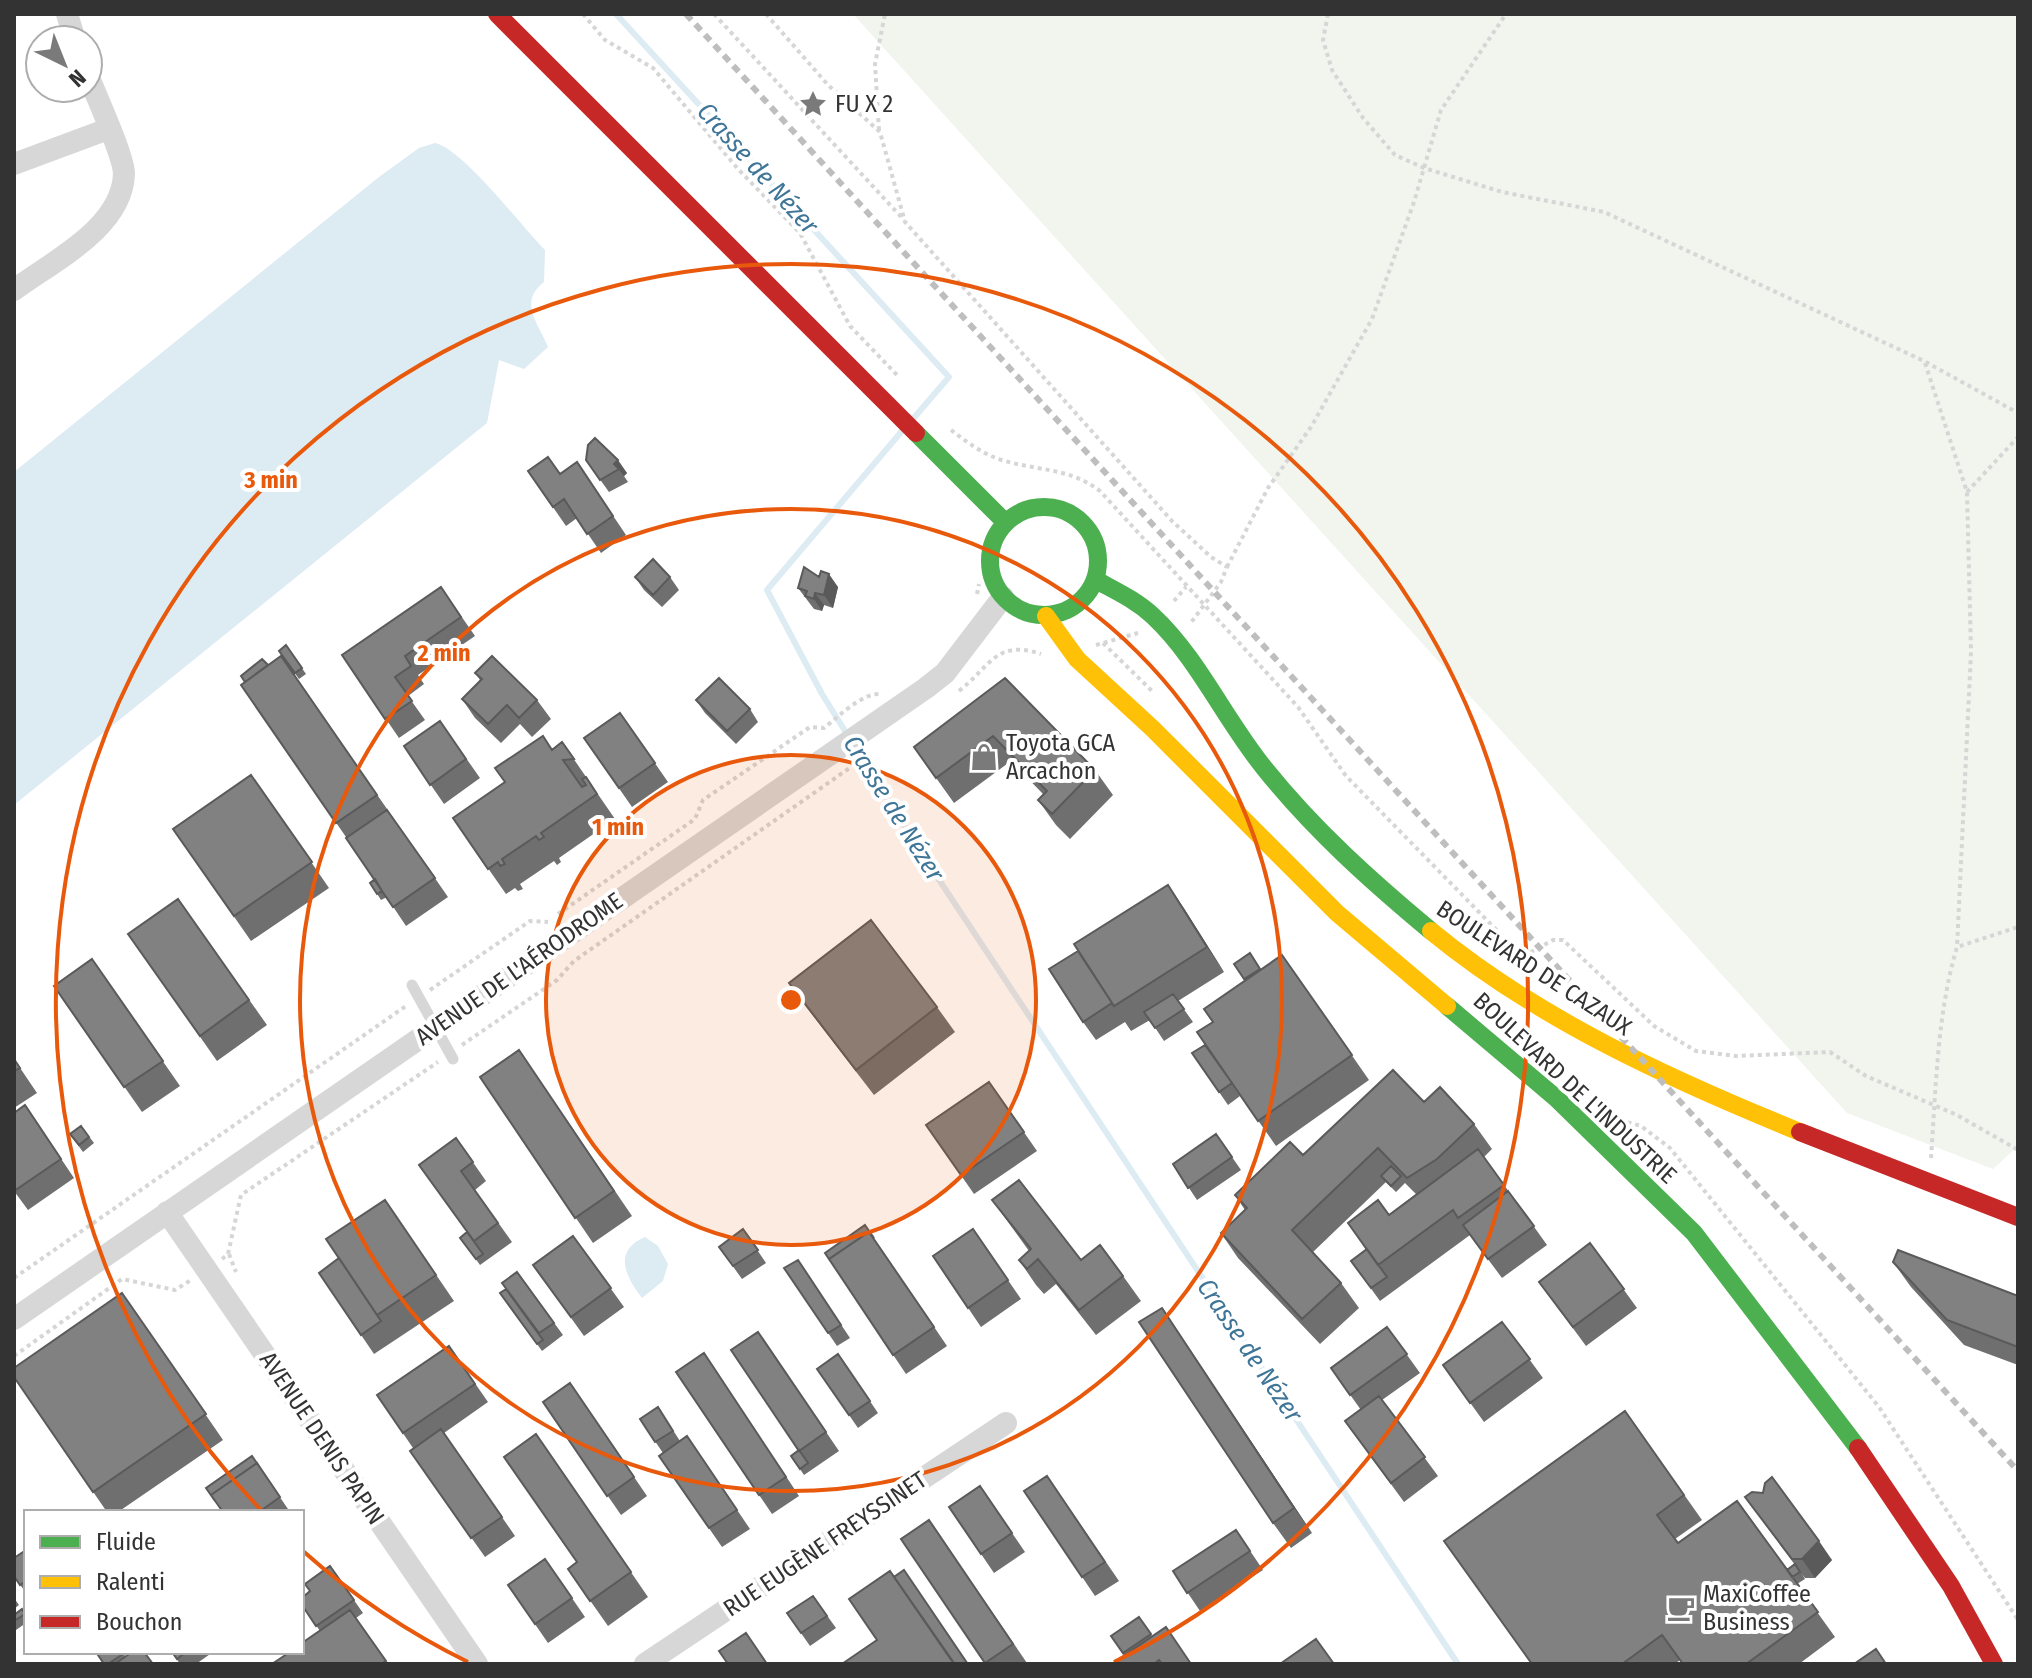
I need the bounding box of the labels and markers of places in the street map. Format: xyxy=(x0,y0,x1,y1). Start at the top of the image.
place icon: FU X 2 xyxy=(798,89,828,119)
place label: FU X 2 xyxy=(835,90,893,118)
place label: Toyota GCA Arcachon xyxy=(1006,729,1116,785)
shop icon: Toyota GCA Arcachon xyxy=(969,742,999,772)
centre of rings xyxy=(777,986,805,1014)
place label: MaxiCoffee Business xyxy=(1703,1580,1811,1636)
cafe icon: MaxiCoffee Business xyxy=(1666,1593,1696,1623)

